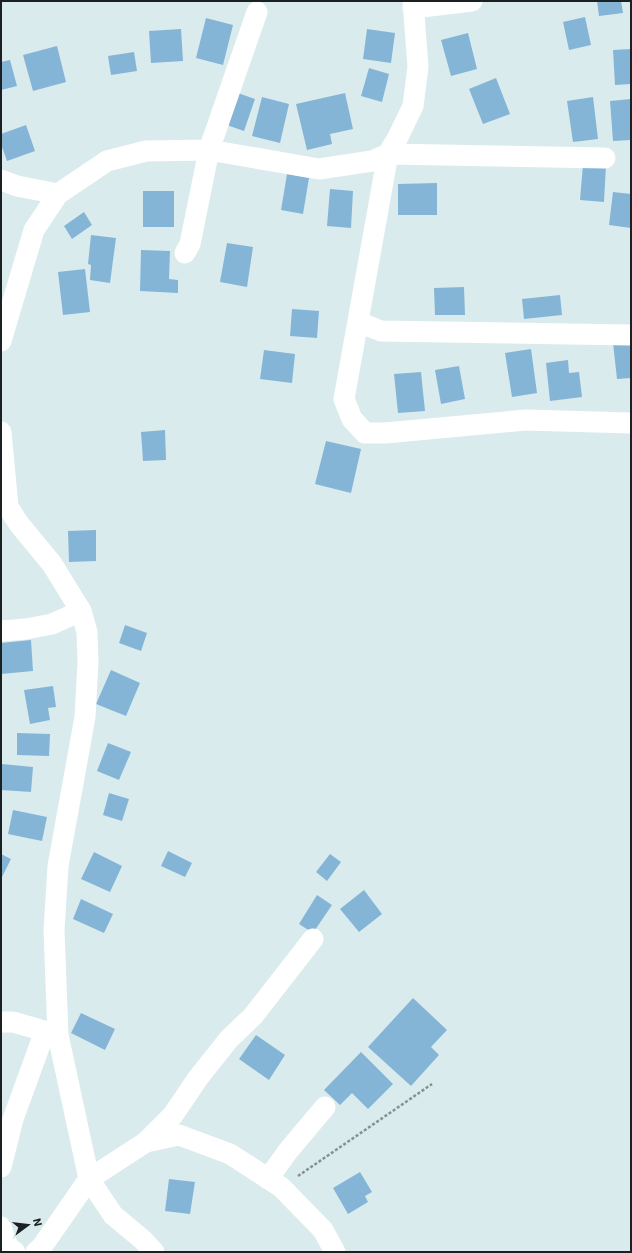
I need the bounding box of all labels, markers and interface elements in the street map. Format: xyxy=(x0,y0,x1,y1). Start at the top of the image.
north arrow xyxy=(8,1205,48,1245)
text: N xyxy=(30,1217,45,1228)

